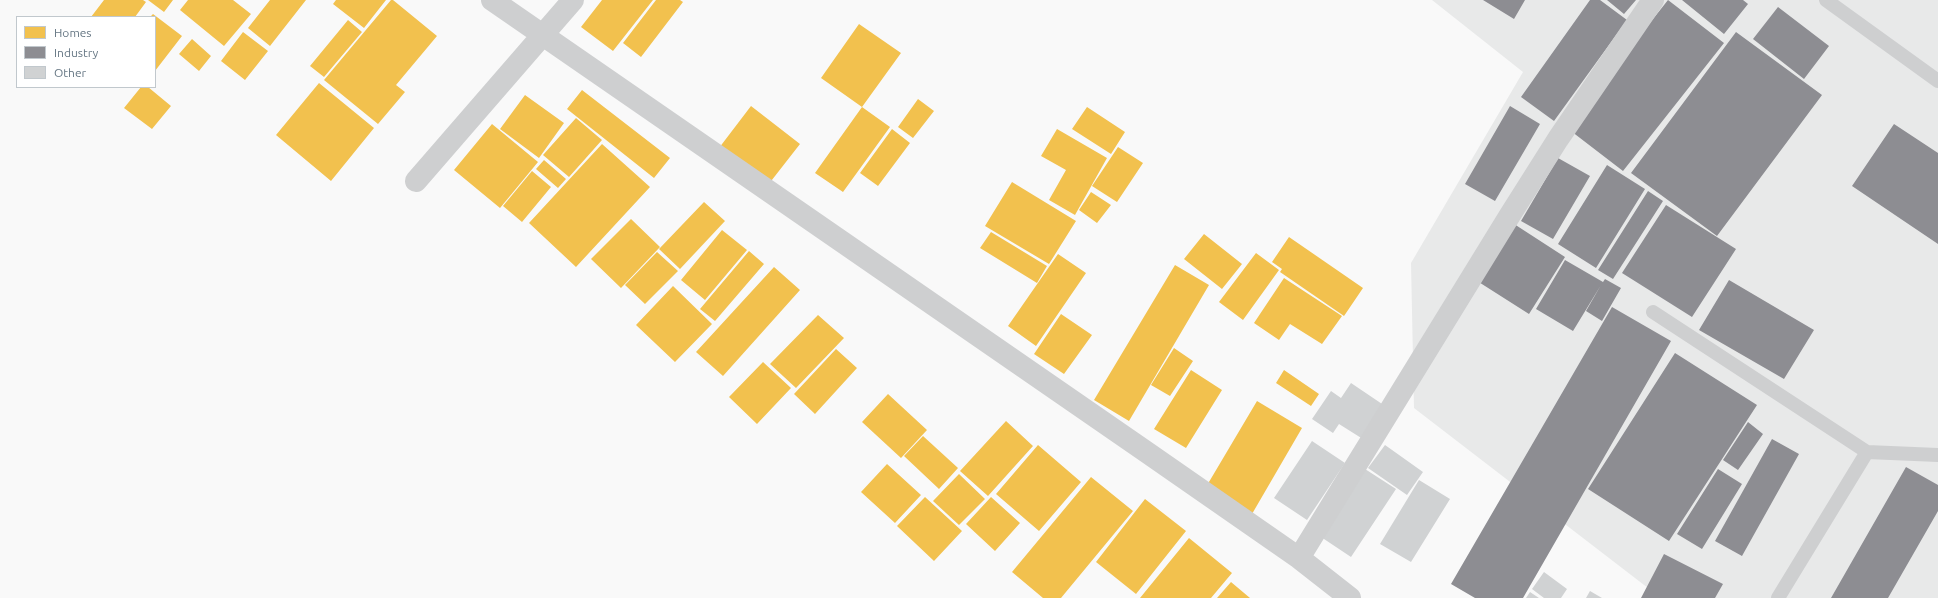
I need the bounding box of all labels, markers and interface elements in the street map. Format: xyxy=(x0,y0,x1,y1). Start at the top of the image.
legend xyxy=(16,16,156,88)
text: Homes xyxy=(54,26,92,39)
text: Industry xyxy=(54,46,98,59)
text: Other xyxy=(54,66,86,79)

